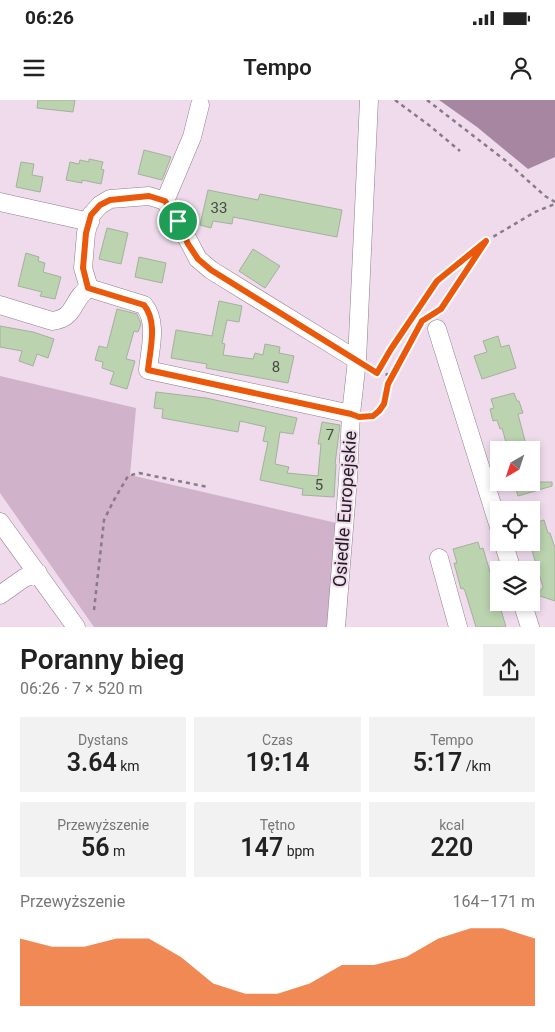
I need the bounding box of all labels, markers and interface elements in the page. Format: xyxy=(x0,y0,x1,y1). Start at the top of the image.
text: 06:26 xyxy=(25,6,74,29)
icon: menu xyxy=(20,54,48,82)
icon: person xyxy=(507,54,535,82)
text: Tempo xyxy=(243,55,312,80)
house number: 33 xyxy=(211,199,227,217)
pin xyxy=(157,200,199,242)
icon: arrive xyxy=(164,207,192,235)
house number: 8 xyxy=(272,358,280,376)
house number: 7 xyxy=(326,426,334,444)
street label: Osiedle Europejskie xyxy=(329,430,360,588)
north arrow xyxy=(490,441,540,491)
map controls xyxy=(490,441,540,611)
house number: 5 xyxy=(315,476,323,494)
button: locate xyxy=(490,501,540,551)
button: layers xyxy=(490,561,540,611)
text: Poranny bieg xyxy=(20,643,184,676)
button: share xyxy=(483,644,535,696)
text: 06:26 · 7 × 520 m xyxy=(20,679,142,698)
text: Dystans xyxy=(78,732,128,748)
text: Czas xyxy=(262,732,293,748)
text: Tempo xyxy=(430,732,473,748)
text: 3.64 xyxy=(67,748,117,777)
text: 19:14 xyxy=(246,748,309,777)
text: 5:17 xyxy=(413,748,462,777)
text: km xyxy=(117,758,140,774)
text: /km xyxy=(462,758,491,774)
text: Przewyższenie xyxy=(57,817,149,833)
text: Tętno xyxy=(260,817,295,833)
text: kcal xyxy=(439,817,464,833)
text: 56 xyxy=(81,833,110,862)
text: 147 xyxy=(240,833,283,862)
text: 220 xyxy=(430,833,473,862)
text: m xyxy=(110,843,125,859)
text: bpm xyxy=(283,843,315,859)
text: Przewyższenie xyxy=(20,892,125,911)
text: 164–171 m xyxy=(453,892,535,911)

